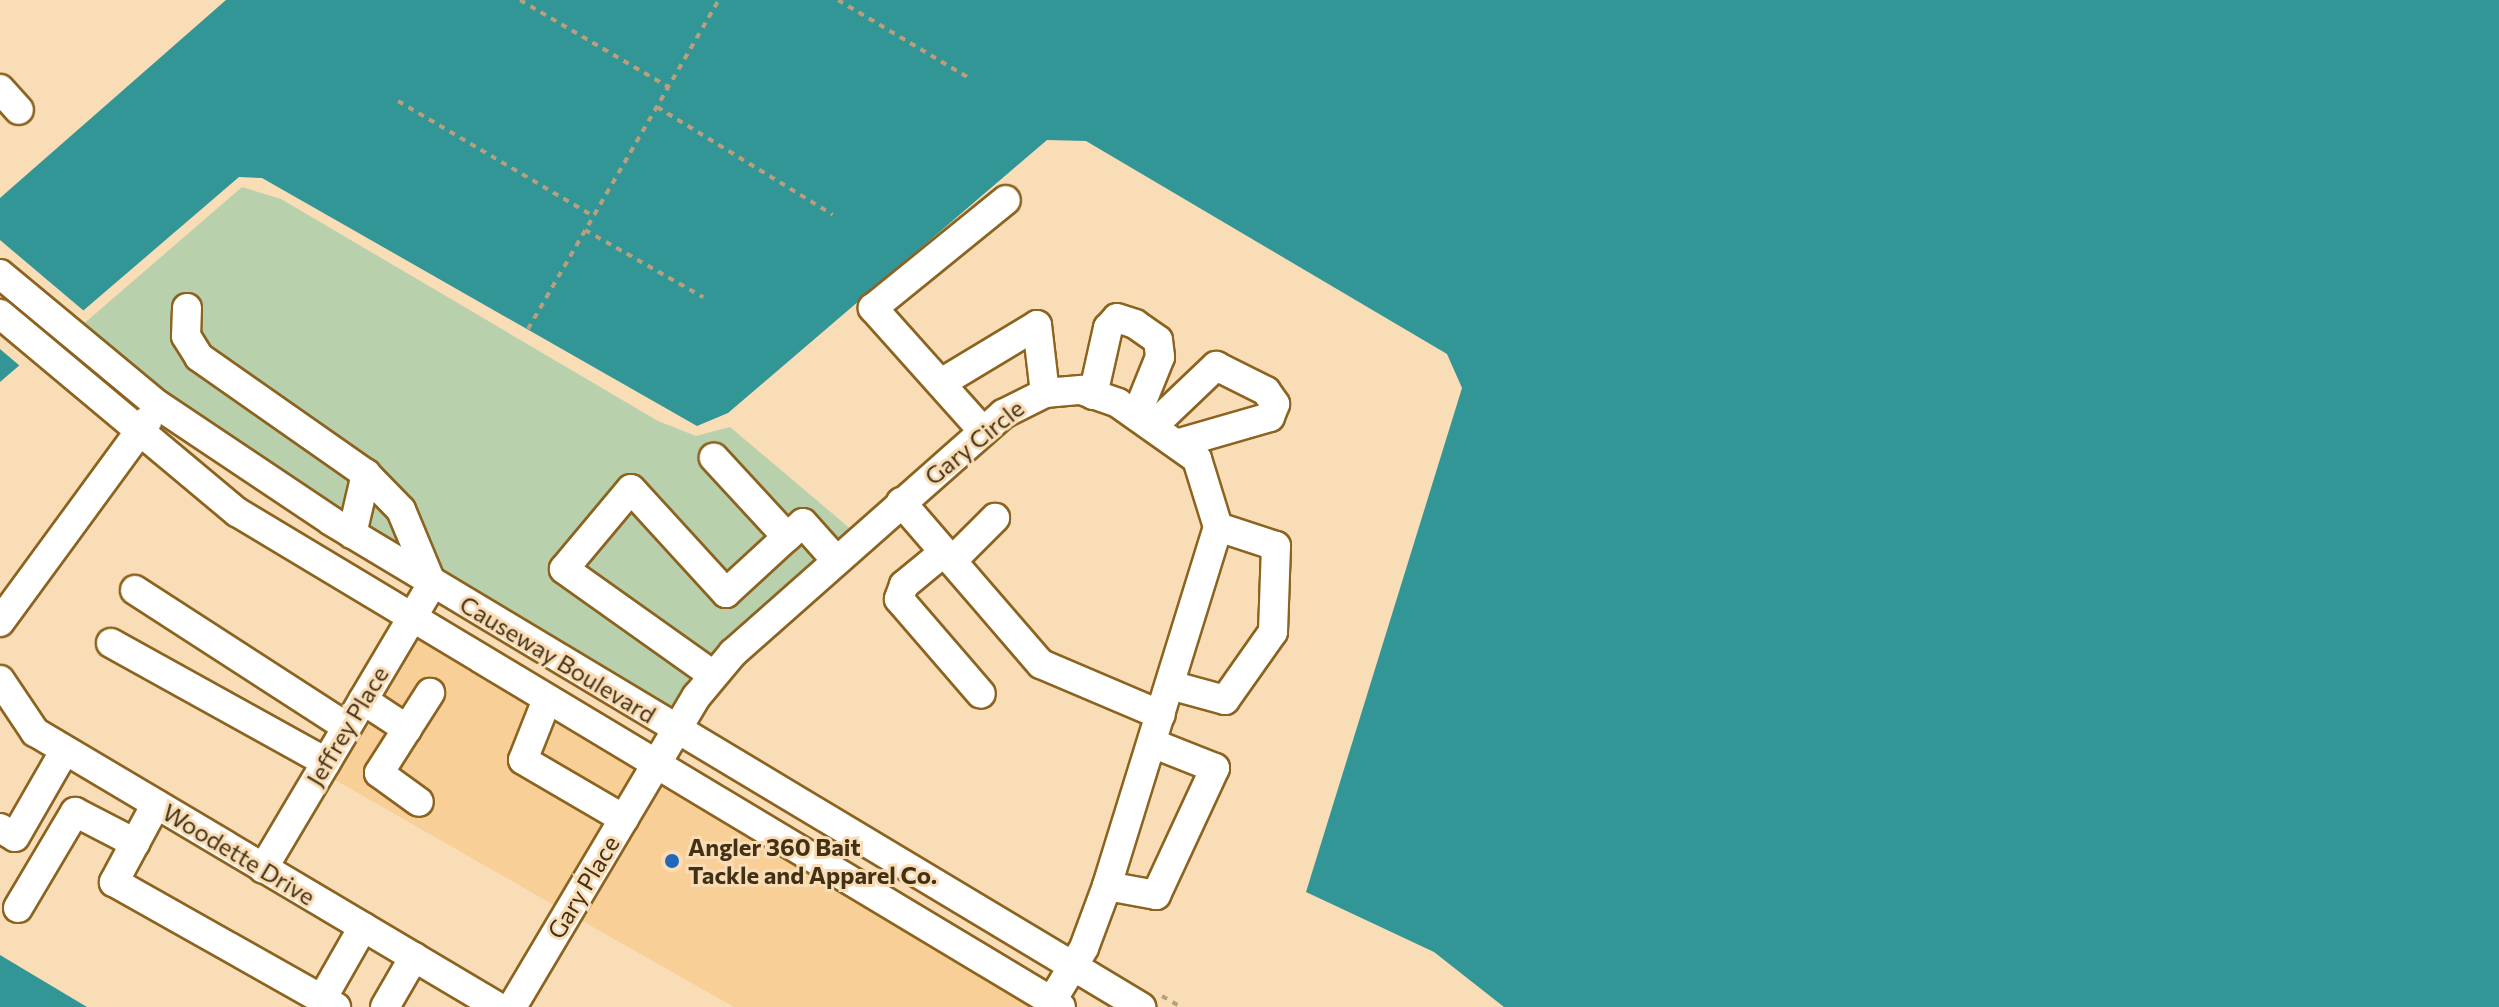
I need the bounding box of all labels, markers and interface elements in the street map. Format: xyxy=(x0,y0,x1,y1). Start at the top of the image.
street label: Gary Circle xyxy=(919,393,1029,491)
street label: Causeway Boulevard xyxy=(455,589,661,729)
street label: Jeffrey Place xyxy=(300,661,394,791)
street label: Woodette Drive xyxy=(158,797,320,911)
street label: Gary Place xyxy=(541,830,625,944)
place label: Angler 360 Bait Tackle and Apparel Co. xyxy=(688,833,937,889)
marker: Angler 360 Bait Tackle and Apparel Co. xyxy=(663,852,681,870)

